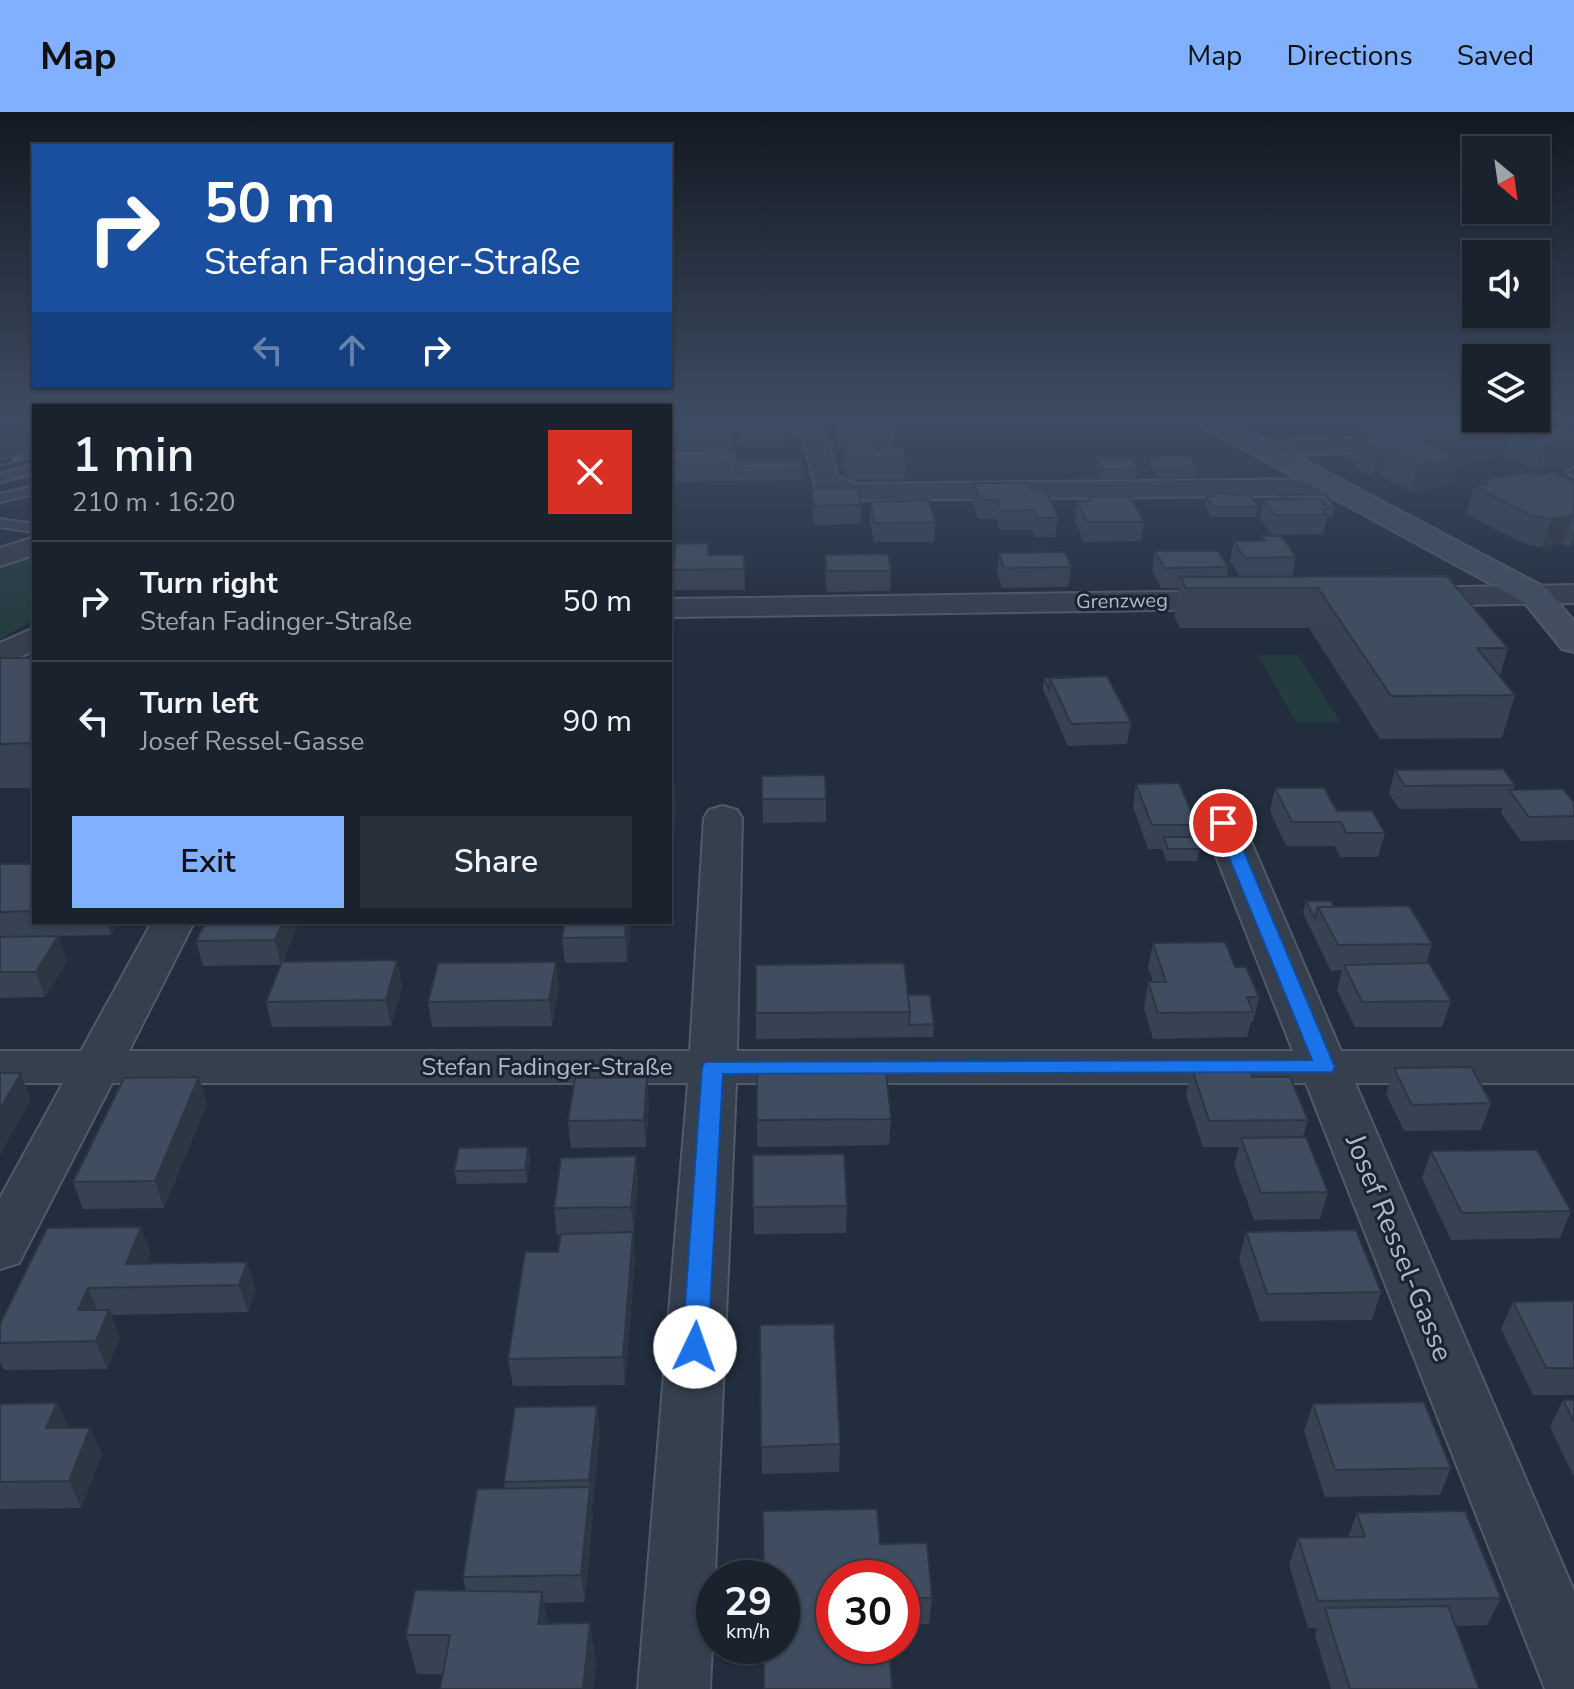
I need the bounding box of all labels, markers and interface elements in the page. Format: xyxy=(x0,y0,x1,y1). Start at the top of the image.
text: Map xyxy=(40,31,117,82)
text: Map xyxy=(1187,37,1242,75)
text: Directions xyxy=(1286,37,1413,75)
text: Saved xyxy=(1457,37,1534,75)
north arrow xyxy=(1462,136,1550,224)
map controls xyxy=(1462,136,1550,432)
text: 50 m xyxy=(204,165,335,242)
icon: right xyxy=(72,176,176,280)
text: Stefan Fadinger-Straße xyxy=(204,238,581,287)
button: sound xyxy=(1462,240,1550,328)
icon: left xyxy=(246,328,290,372)
icon: ahead xyxy=(330,328,374,372)
icon: right xyxy=(414,328,458,372)
button: layers xyxy=(1462,344,1550,432)
text: 1 min xyxy=(72,422,194,488)
button: close xyxy=(548,430,632,514)
text: 210 m · 16:20 xyxy=(72,485,235,520)
text: Turn right xyxy=(140,563,278,604)
icon: right xyxy=(72,579,116,623)
text: 50 m xyxy=(563,581,632,622)
street label: Grenzweg xyxy=(1076,587,1168,615)
text: Stefan Fadinger-Straße xyxy=(140,604,412,639)
text: Turn left xyxy=(140,683,258,724)
icon: left xyxy=(72,699,116,743)
text: 90 m xyxy=(563,701,632,742)
text: Josef Ressel-Gasse xyxy=(140,724,364,759)
pin xyxy=(1189,789,1257,857)
icon: arrive xyxy=(1201,801,1245,845)
button: Exit xyxy=(72,816,344,908)
button: Share xyxy=(360,816,632,908)
street label: Stefan Fadinger-Straße xyxy=(421,1051,673,1083)
street label: Josef Ressel-Gasse xyxy=(1336,1128,1462,1367)
position arrow xyxy=(653,1305,737,1389)
speed limit sign: 30 xyxy=(816,1560,920,1664)
text: 29 xyxy=(724,1575,772,1629)
text: km/h xyxy=(726,1618,770,1645)

